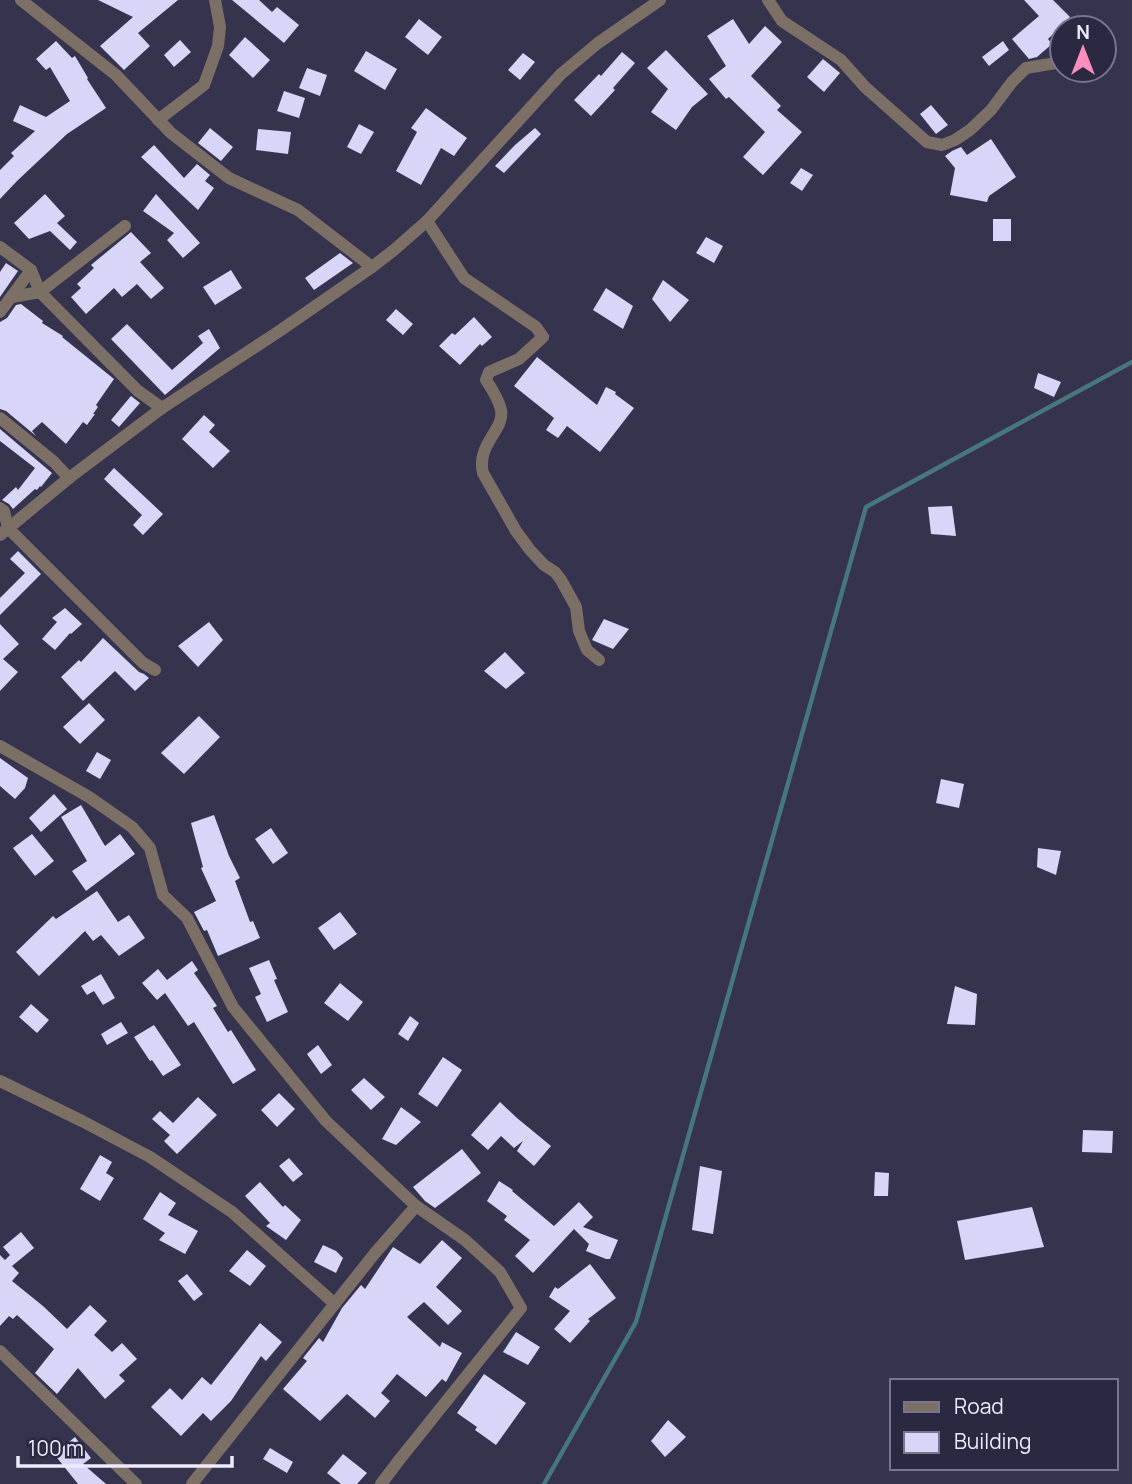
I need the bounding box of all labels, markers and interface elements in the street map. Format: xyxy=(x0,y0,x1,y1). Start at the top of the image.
north arrow xyxy=(1048,14,1118,84)
text: N xyxy=(1076,19,1090,45)
legend xyxy=(890,1379,1118,1470)
text: Road xyxy=(954,1392,1004,1420)
scale bar xyxy=(18,1424,231,1468)
text: Building xyxy=(954,1427,1031,1455)
text: 100 m xyxy=(28,1434,84,1462)

